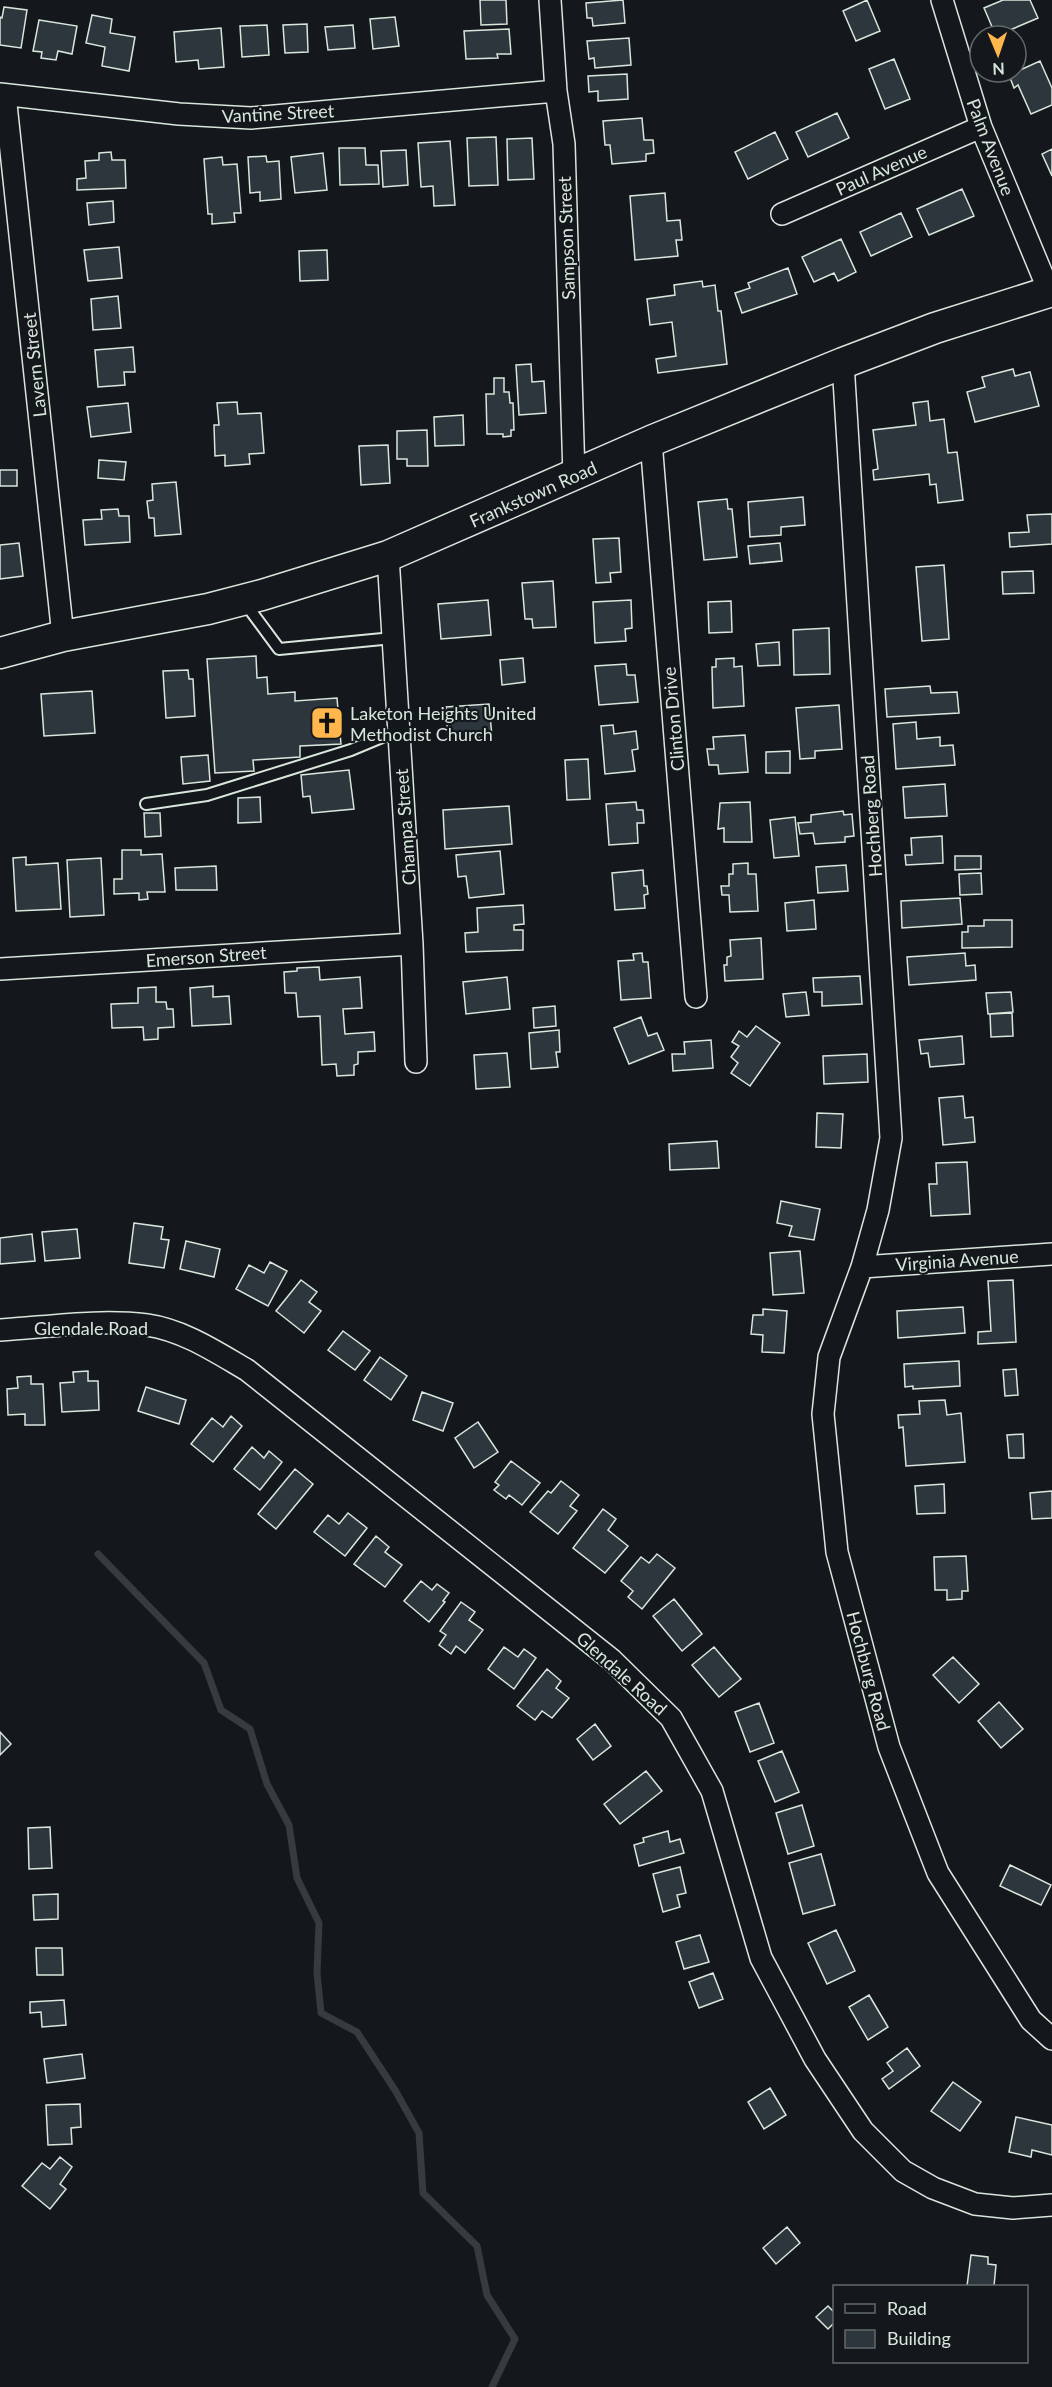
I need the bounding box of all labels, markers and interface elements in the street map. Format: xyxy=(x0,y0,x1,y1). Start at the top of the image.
north arrow xyxy=(968,24,1028,84)
text: N xyxy=(992,60,1005,79)
street label: Palm Avenue xyxy=(962,95,1020,199)
street label: Vantine Street xyxy=(221,99,335,127)
street label: Paul Avenue xyxy=(832,140,930,200)
street label: Sampson Street xyxy=(553,175,579,300)
street label: Lavern Street xyxy=(18,311,50,418)
street label: Frankstown Road xyxy=(466,456,600,532)
street label: Clinton Drive xyxy=(657,666,689,772)
place label: Laketon Heights United Methodist Church xyxy=(350,702,536,745)
church icon: Laketon Heights United Methodist Church xyxy=(309,705,345,741)
street label: Hochberg Road xyxy=(856,754,886,878)
street label: Champa Street xyxy=(390,767,420,886)
street label: Emerson Street xyxy=(145,941,268,971)
street label: Virginia Avenue xyxy=(895,1245,1019,1275)
street label: Glendale Road xyxy=(34,1317,148,1339)
street label: Hochburg Road xyxy=(842,1609,896,1733)
street label: Glendale Road xyxy=(572,1627,672,1719)
legend xyxy=(833,2285,1028,2363)
text: Road xyxy=(887,2297,927,2319)
text: Building xyxy=(887,2327,951,2349)

